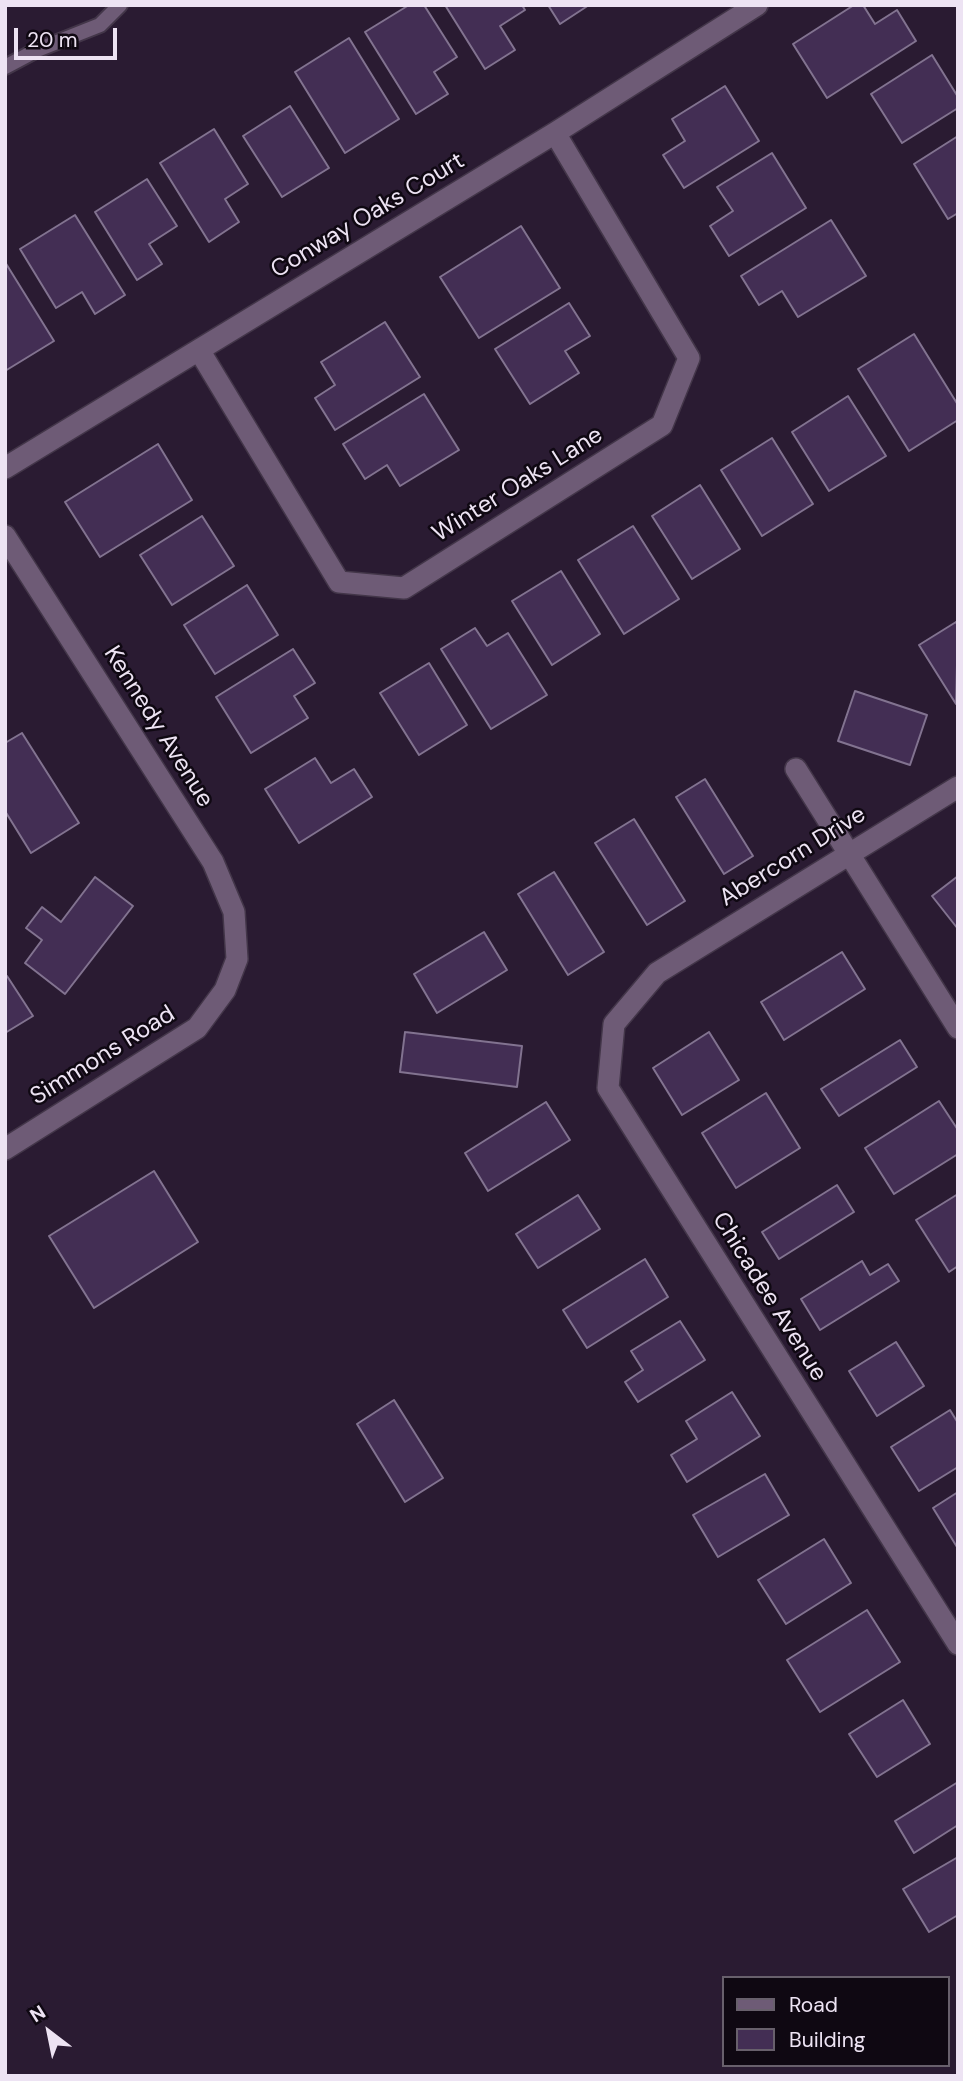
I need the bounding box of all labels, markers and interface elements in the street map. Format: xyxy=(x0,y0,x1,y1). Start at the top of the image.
scale bar xyxy=(18,14,121,58)
text: 20 m xyxy=(27,26,78,54)
street label: Conway Oaks Court xyxy=(266,147,470,285)
street label: Winter Oaks Lane xyxy=(428,421,608,549)
street label: Kennedy Avenue xyxy=(97,641,219,813)
street label: Abercorn Drive xyxy=(715,801,871,913)
street label: Simmons Road xyxy=(26,1000,180,1112)
street label: Chicadee Avenue xyxy=(705,1207,833,1387)
legend xyxy=(722,1976,949,2067)
text: Road xyxy=(789,1991,838,2019)
north arrow xyxy=(14,1997,84,2067)
text: N xyxy=(25,1999,50,2028)
text: Building xyxy=(789,2026,865,2054)

